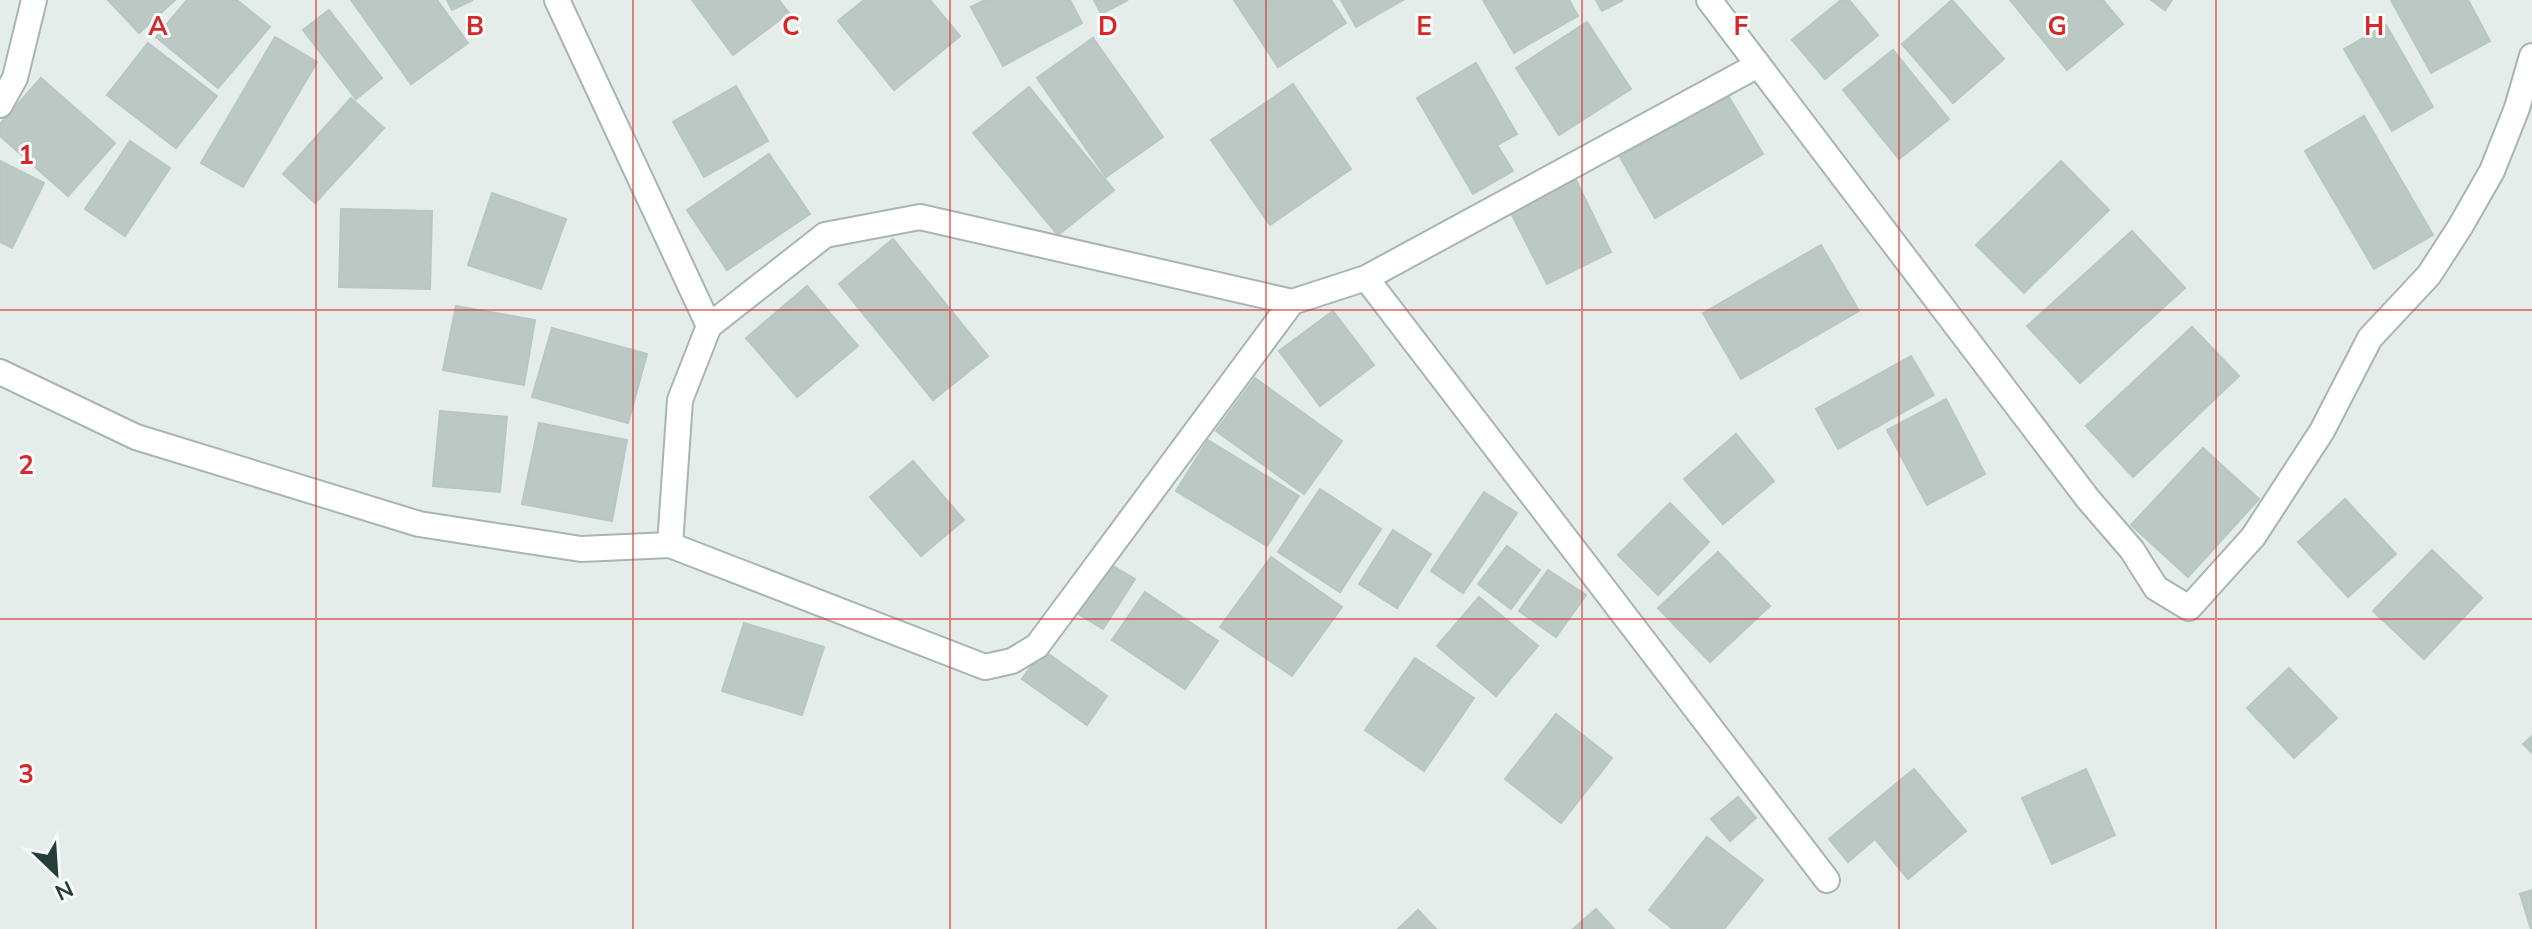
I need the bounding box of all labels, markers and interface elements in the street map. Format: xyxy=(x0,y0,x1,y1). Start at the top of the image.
text: A xyxy=(148,9,168,42)
text: B xyxy=(466,9,484,42)
text: C xyxy=(782,9,800,42)
text: D xyxy=(1098,9,1118,42)
text: E xyxy=(1416,9,1432,42)
text: F xyxy=(1734,9,1749,42)
text: G xyxy=(2047,9,2067,42)
text: H xyxy=(2364,9,2384,42)
text: 1 xyxy=(18,138,34,171)
text: 2 xyxy=(18,448,34,481)
text: 3 xyxy=(18,757,34,790)
north arrow xyxy=(16,833,96,913)
text: N xyxy=(51,875,78,907)

